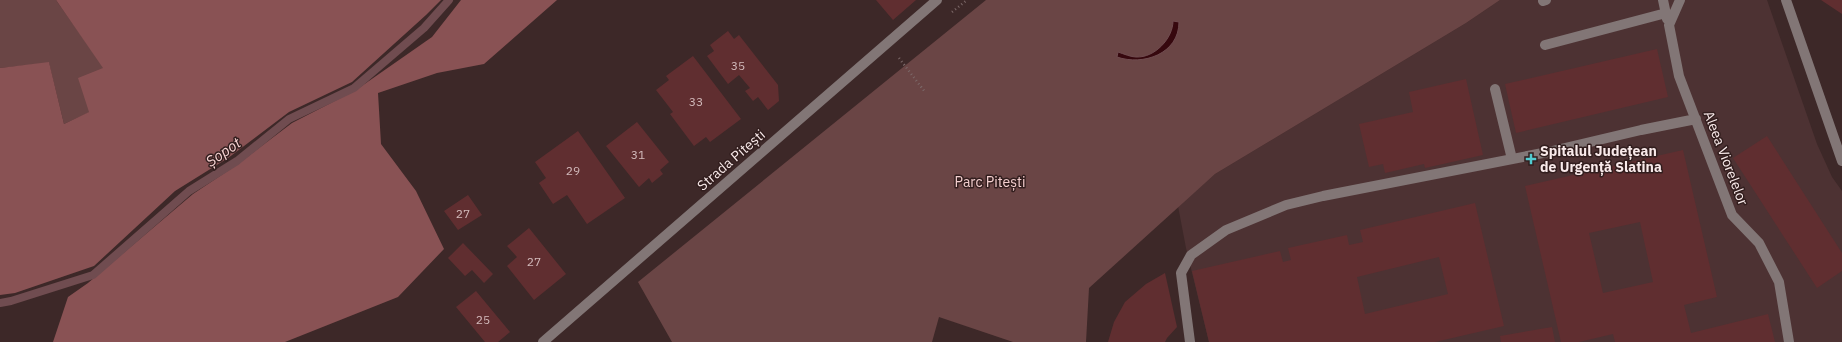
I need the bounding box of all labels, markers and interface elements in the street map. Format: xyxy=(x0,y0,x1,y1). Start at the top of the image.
house number: 35 xyxy=(731,58,745,73)
house number: 33 xyxy=(689,94,703,109)
street label: Aleea Viorelelor xyxy=(1700,108,1752,208)
street label: Strada Pitești xyxy=(693,126,769,194)
water label: Șopot xyxy=(202,133,245,171)
place label: Spitalul Județean de Urgență Slatina xyxy=(1540,142,1662,176)
house number: 31 xyxy=(631,147,645,162)
marker: Spitalul Județean de Urgență Slatina xyxy=(1525,153,1537,165)
house number: 29 xyxy=(566,163,580,178)
park label: Parc Pitești xyxy=(955,173,1025,191)
house number: 27 xyxy=(456,206,470,221)
house number: 27 xyxy=(527,254,541,269)
house number: 25 xyxy=(476,312,490,327)

